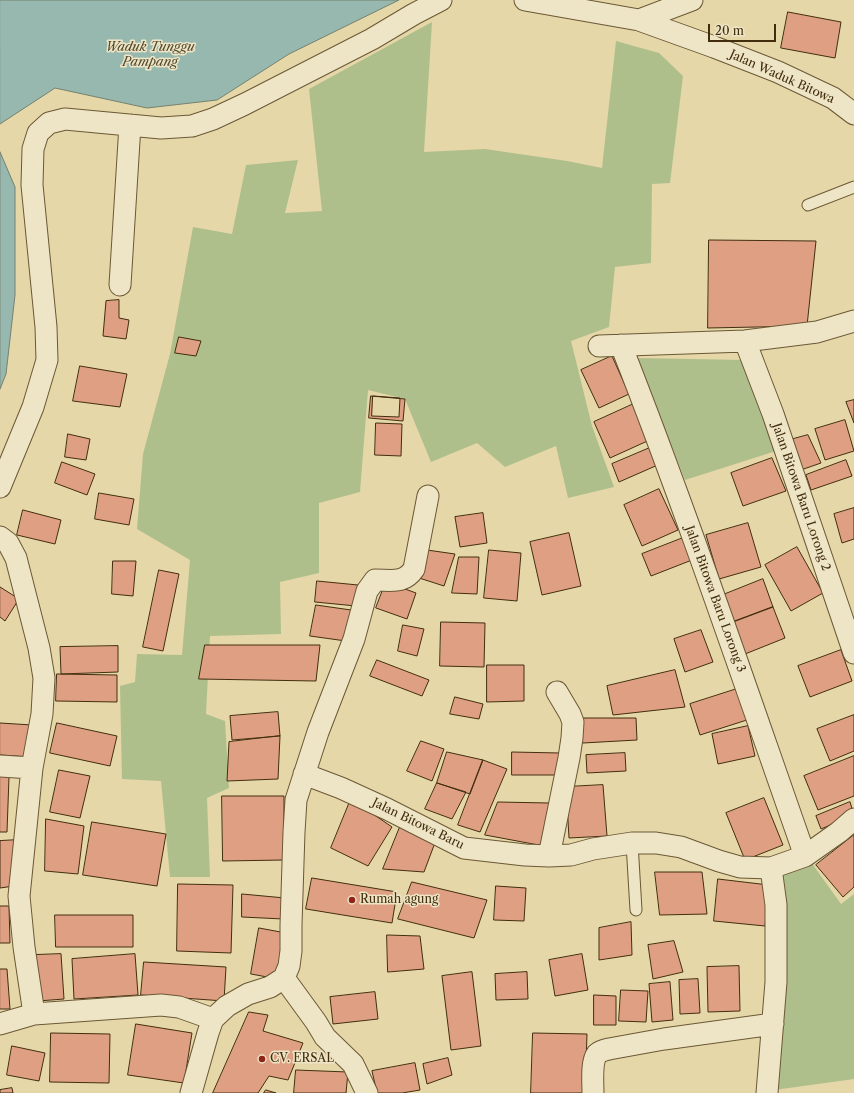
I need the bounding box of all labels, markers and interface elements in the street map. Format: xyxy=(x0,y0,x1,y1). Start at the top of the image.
scale bar xyxy=(710,16,778,42)
text: 20 m xyxy=(715,23,744,38)
water label: Waduk Tunggu Pampang xyxy=(105,39,195,70)
street label: Jalan Waduk Bitowa xyxy=(727,47,837,107)
street label: Jalan Bitowa Baru Lorong 2 xyxy=(769,421,833,573)
street label: Jalan Bitowa Baru Lorong 3 xyxy=(682,524,748,674)
street label: Jalan Bitowa Baru xyxy=(370,795,466,853)
place label: Rumah agung xyxy=(360,893,438,907)
marker: Rumah agung xyxy=(347,895,357,905)
place label: CV. ERSAL xyxy=(270,1052,334,1066)
marker: CV. ERSAL xyxy=(257,1054,267,1064)

